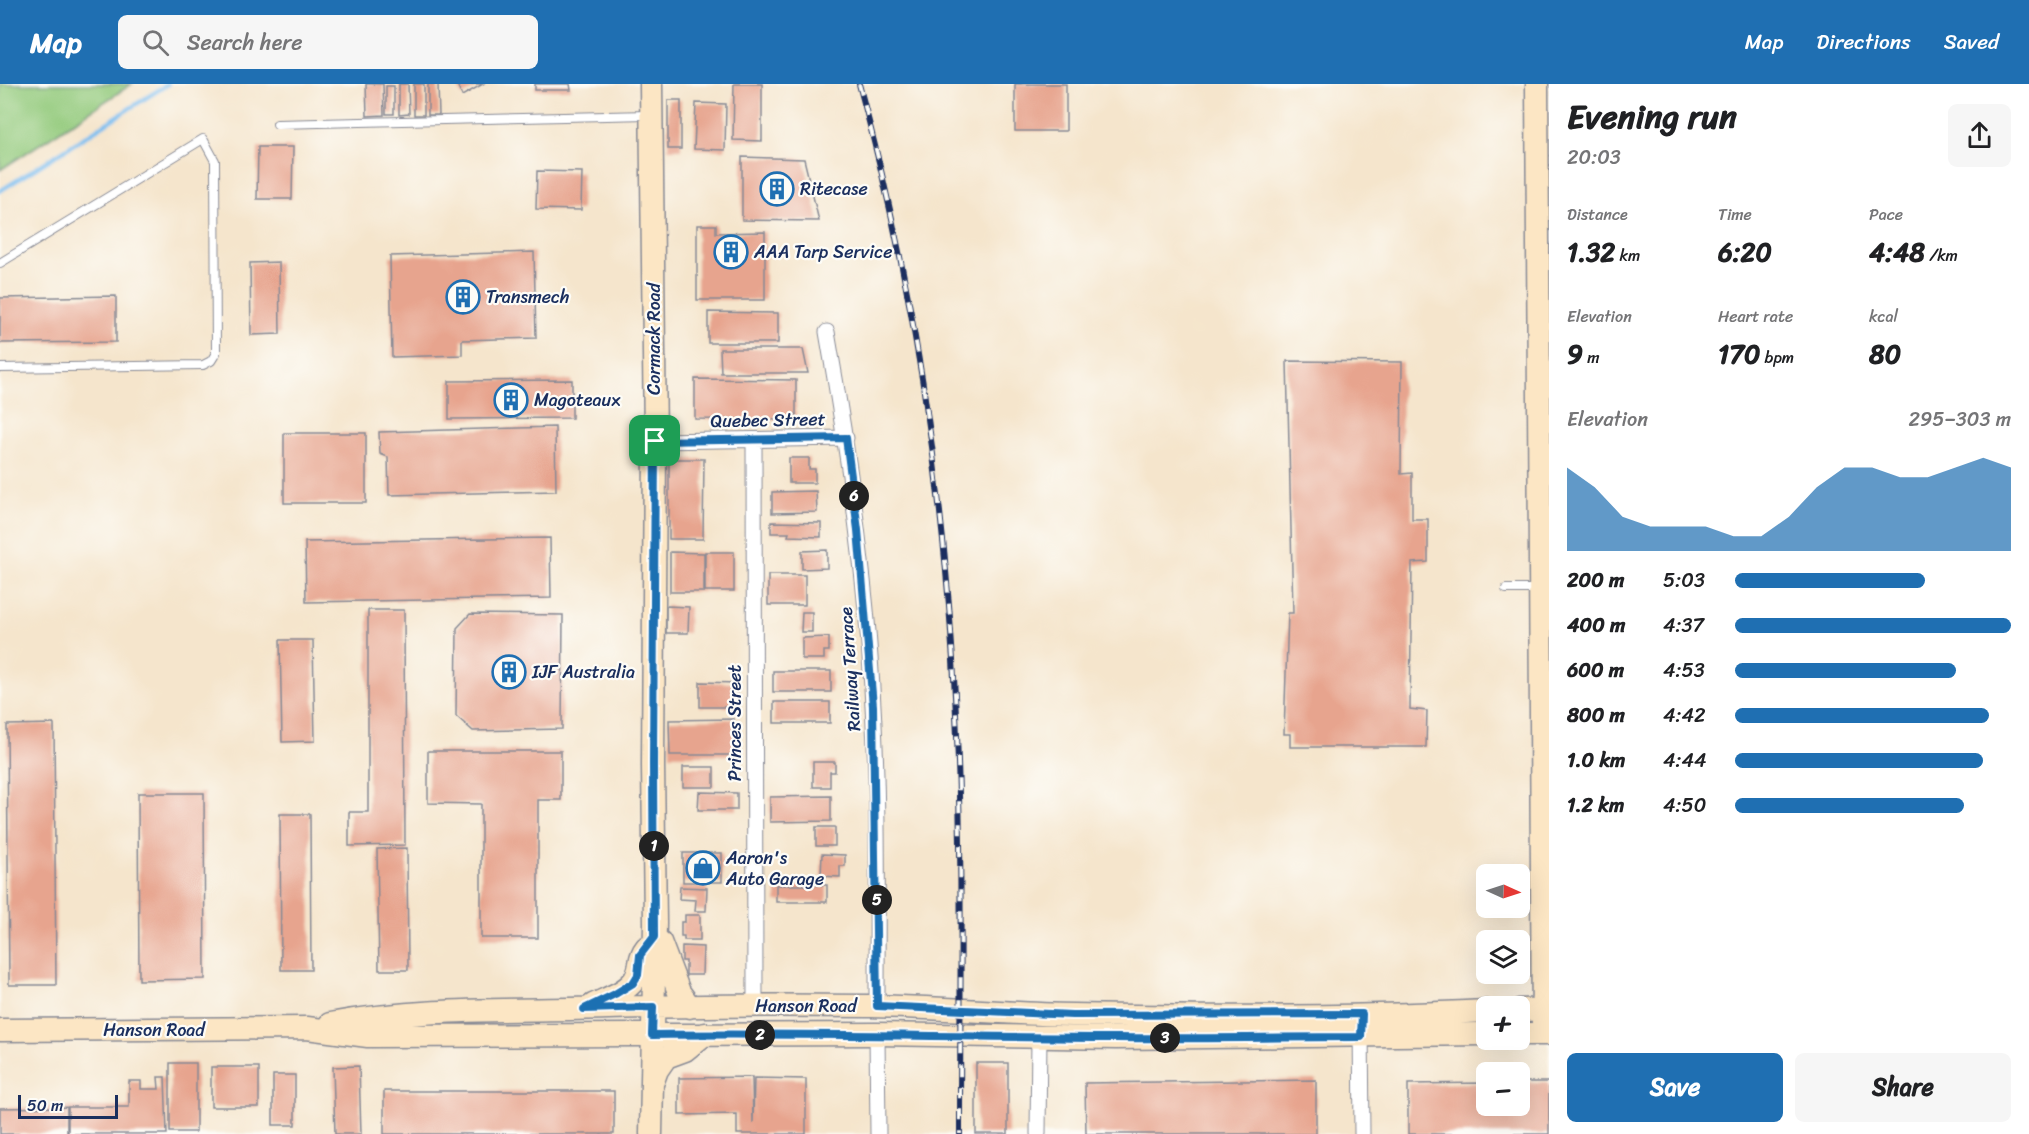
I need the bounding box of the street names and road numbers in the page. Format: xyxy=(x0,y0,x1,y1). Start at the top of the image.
street label: Cormack Road xyxy=(638,281,670,395)
street label: Quebec Street xyxy=(710,403,826,437)
street label: Railway Terrace xyxy=(830,605,870,732)
street label: Princes Street xyxy=(719,665,751,781)
street label: Hanson Road xyxy=(755,990,858,1022)
street label: Hanson Road xyxy=(103,1014,206,1046)

